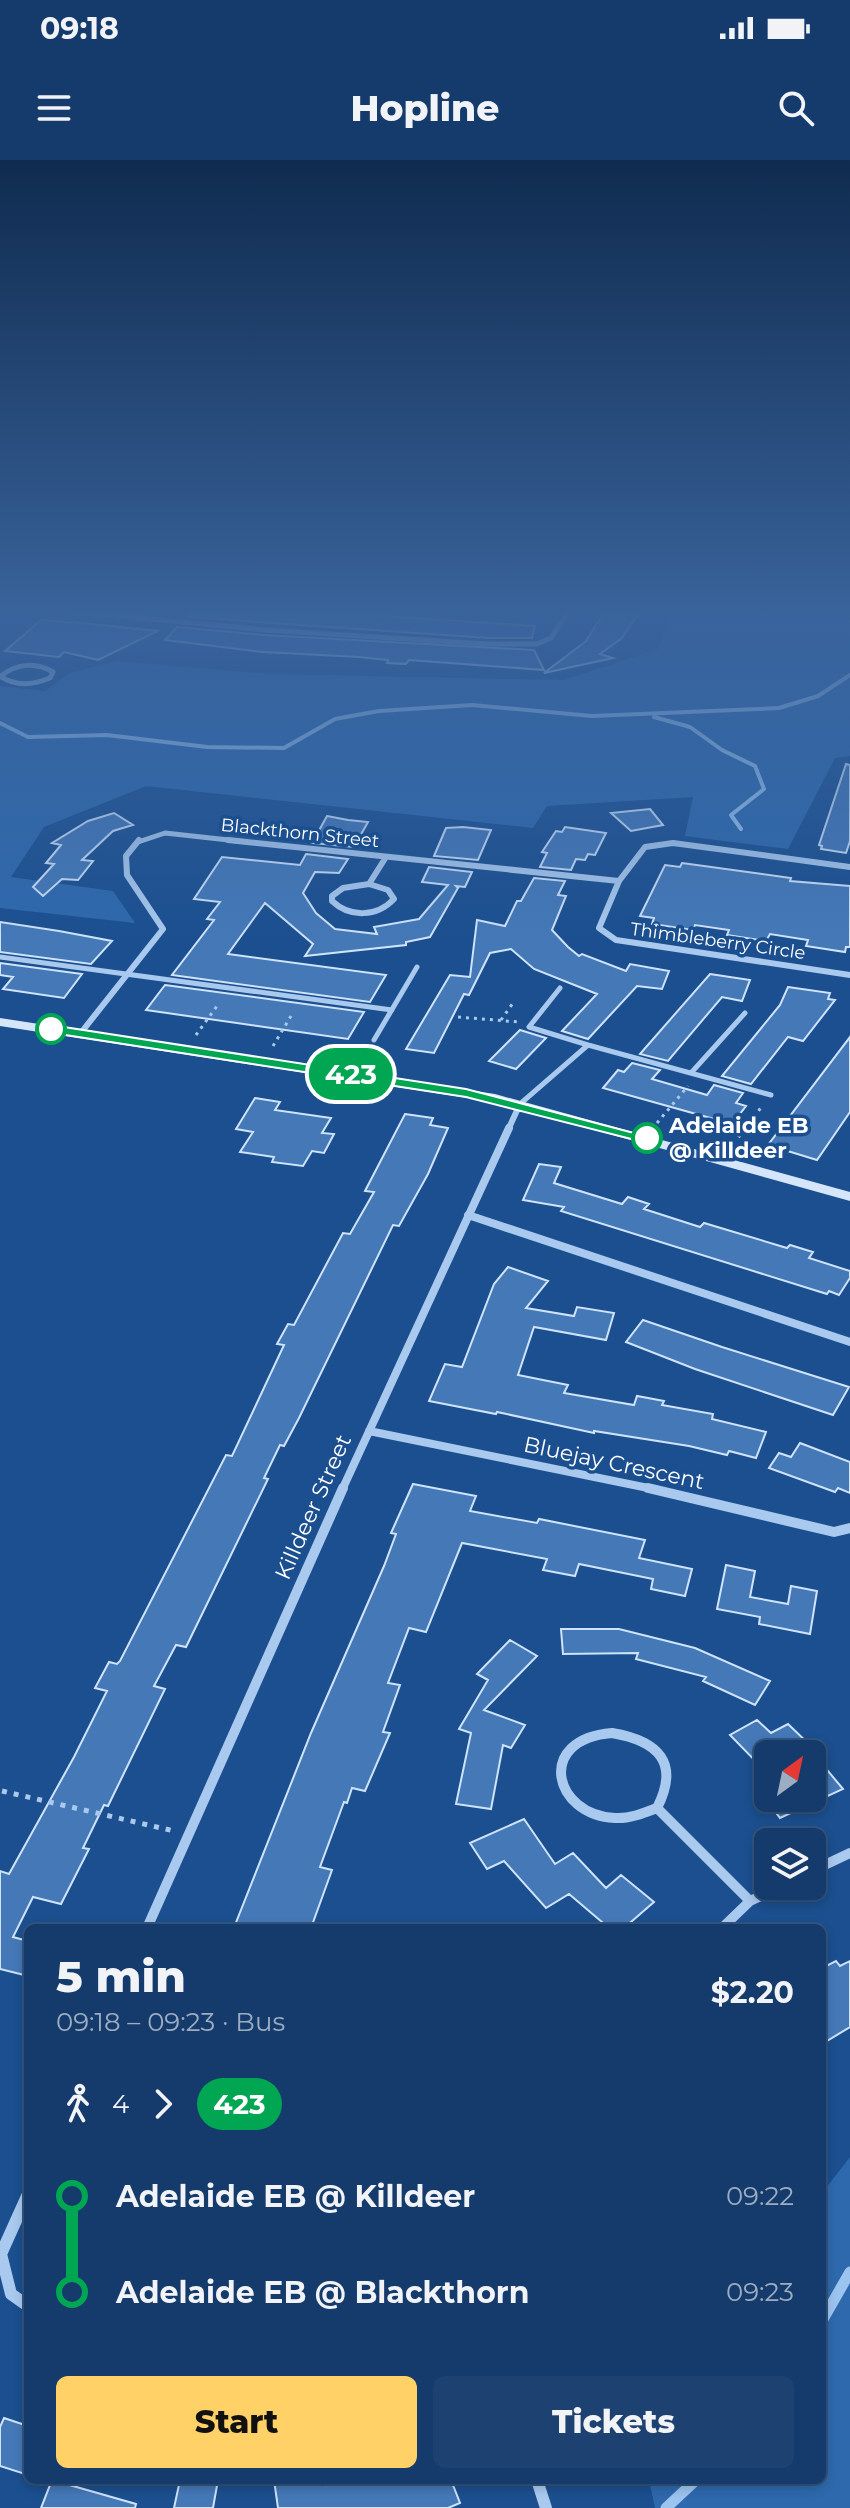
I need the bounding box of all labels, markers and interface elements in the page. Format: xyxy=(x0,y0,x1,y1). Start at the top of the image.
text: 09:18 xyxy=(40,10,119,47)
icon: menu xyxy=(32,86,76,130)
text: Hopline xyxy=(351,86,499,130)
icon: search xyxy=(774,86,818,130)
street label: Blackthorn Street xyxy=(220,814,380,852)
street label: Thimbleberry Circle xyxy=(629,918,807,964)
unlabelled marker xyxy=(36,1014,66,1044)
line badge: 423 xyxy=(305,1048,397,1100)
text: 423 xyxy=(325,1057,377,1091)
place label: Adelaide EB @ Killdeer xyxy=(668,1112,809,1164)
marker: Adelaide EB @ Killdeer xyxy=(632,1123,662,1153)
street label: Killdeer Street xyxy=(269,1430,357,1584)
street label: Bluejay Crescent xyxy=(521,1431,707,1495)
north arrow xyxy=(754,1740,826,1812)
map controls xyxy=(754,1740,826,1900)
button: layers xyxy=(754,1828,826,1900)
text: 5 min xyxy=(56,1949,186,2003)
text: $2.20 xyxy=(711,1974,794,2011)
text: 09:18 – 09:23 · Bus xyxy=(56,2006,285,2038)
icon: walk xyxy=(56,2082,100,2126)
icon: forward xyxy=(141,2082,185,2126)
text: 423 xyxy=(213,2087,266,2121)
text: 4 xyxy=(112,2088,129,2120)
text: Adelaide EB @ Killdeer xyxy=(116,2178,475,2215)
text: 09:22 xyxy=(726,2180,794,2212)
text: Adelaide EB @ Blackthorn xyxy=(116,2274,529,2311)
text: 09:23 xyxy=(726,2276,794,2308)
button: Start xyxy=(56,2376,417,2468)
button: Tickets xyxy=(433,2376,794,2468)

